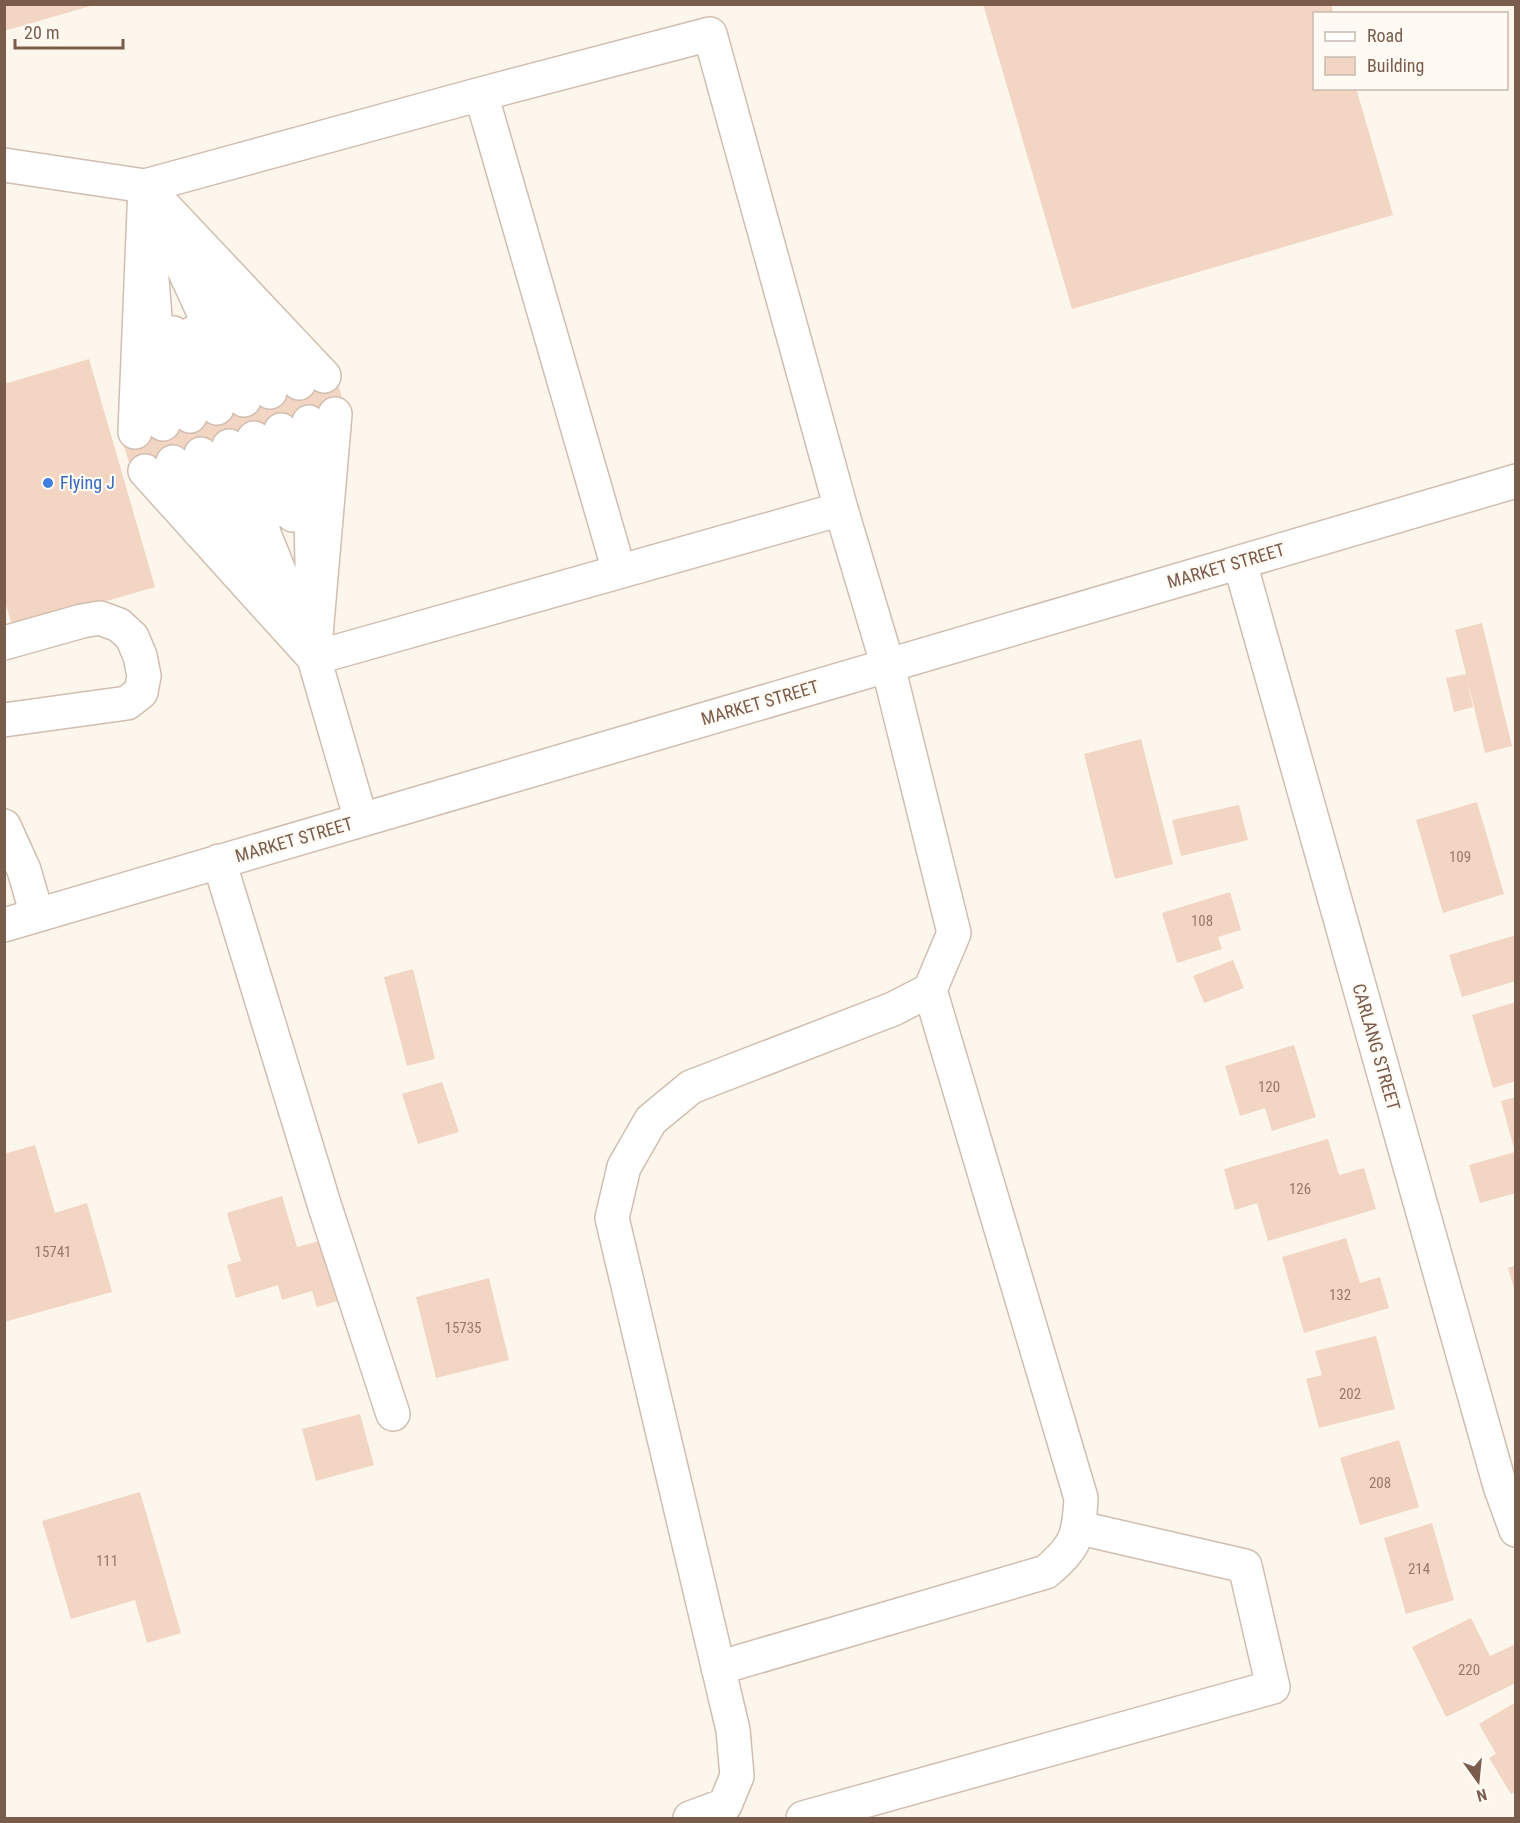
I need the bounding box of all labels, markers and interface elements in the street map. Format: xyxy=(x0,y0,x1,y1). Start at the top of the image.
scale bar xyxy=(15,12,123,50)
legend xyxy=(1313,12,1508,90)
text: 20 m xyxy=(24,22,59,43)
text: Road xyxy=(1367,25,1403,46)
text: Building xyxy=(1367,55,1424,76)
place label: Flying J xyxy=(60,472,115,493)
marker: Flying J xyxy=(41,476,55,490)
street label: MARKET STREET xyxy=(1165,539,1287,592)
street label: MARKET STREET xyxy=(699,676,821,729)
street label: MARKET STREET xyxy=(233,813,355,866)
house number: 109 xyxy=(1449,848,1471,866)
house number: 108 xyxy=(1191,912,1213,930)
street label: CARLANG STREET xyxy=(1348,981,1405,1113)
house number: 120 xyxy=(1258,1078,1280,1096)
house number: 126 xyxy=(1289,1180,1311,1198)
house number: 15741 xyxy=(34,1243,72,1261)
house number: 132 xyxy=(1329,1286,1351,1304)
house number: 15735 xyxy=(444,1319,482,1337)
house number: 202 xyxy=(1339,1385,1361,1403)
house number: 208 xyxy=(1369,1474,1391,1492)
house number: 111 xyxy=(96,1552,118,1570)
house number: 214 xyxy=(1408,1560,1430,1578)
house number: 220 xyxy=(1458,1661,1480,1679)
north arrow xyxy=(1448,1751,1508,1811)
text: N xyxy=(1475,1785,1489,1805)

